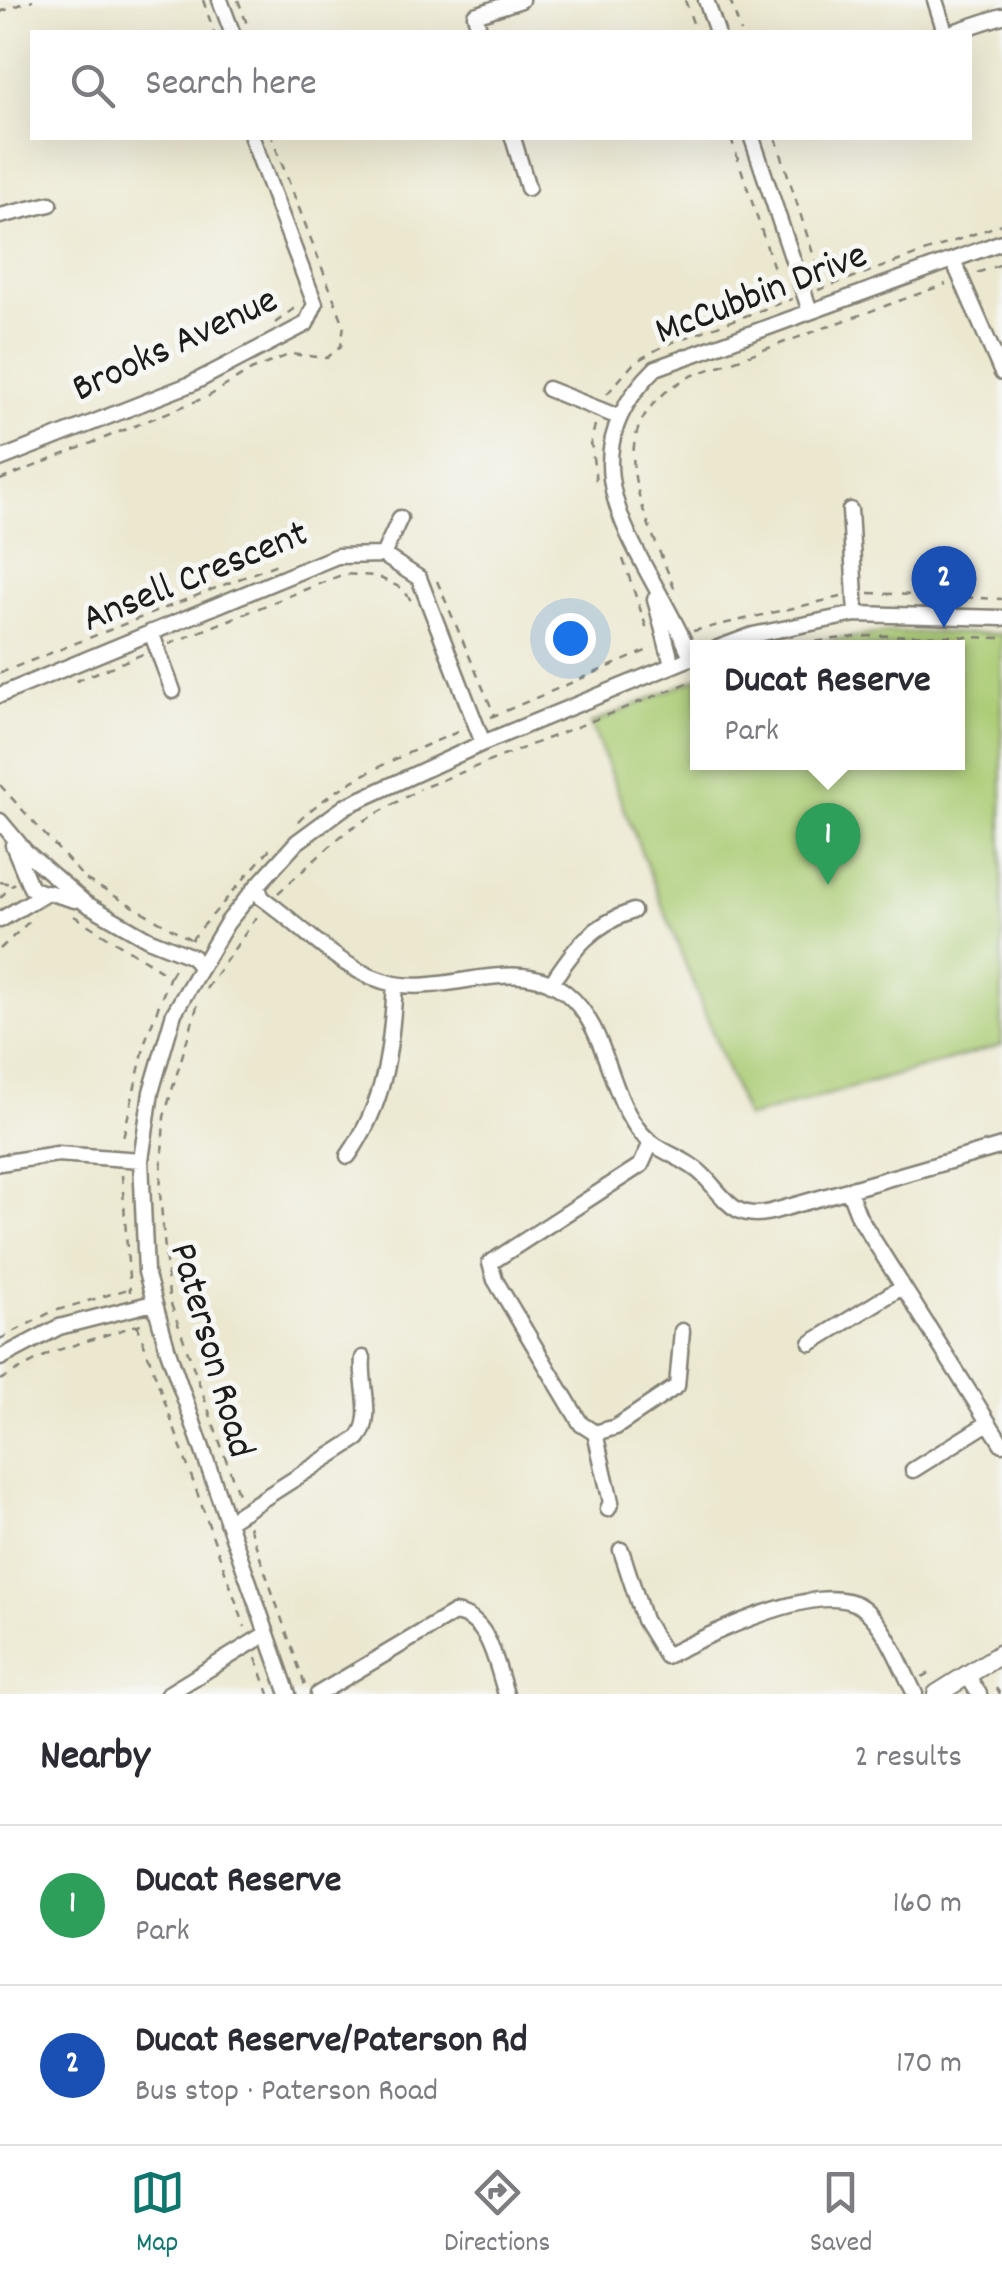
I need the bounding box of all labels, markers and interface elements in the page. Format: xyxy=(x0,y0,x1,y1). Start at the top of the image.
search box xyxy=(30,30,972,140)
icon: search xyxy=(65,58,120,113)
text: Search here xyxy=(145,58,317,113)
street label: McCubbin Drive xyxy=(648,229,876,363)
street label: Brooks Avenue xyxy=(64,274,288,420)
street label: Ansell Crescent xyxy=(75,508,317,650)
pin: 2 xyxy=(912,546,976,628)
your location xyxy=(545,613,596,664)
popup xyxy=(690,640,965,770)
text: Ducat Reserve xyxy=(724,655,931,710)
text: Park xyxy=(724,710,779,756)
pin: 1 xyxy=(796,802,860,885)
street label: Paterson Road xyxy=(151,1237,267,1465)
text: Nearby xyxy=(40,1729,150,1789)
text: 2 results xyxy=(855,1736,962,1782)
text: Ducat Reserve xyxy=(135,1855,341,1910)
text: 1 xyxy=(69,1882,76,1928)
text: 160 m xyxy=(893,1882,962,1928)
text: Park xyxy=(135,1910,190,1956)
text: Ducat Reserve/Paterson Rd xyxy=(135,2015,528,2070)
text: 2 xyxy=(66,2042,79,2088)
text: 170 m xyxy=(896,2042,962,2088)
text: Bus stop · Paterson Road xyxy=(135,2070,438,2116)
tab: Map xyxy=(130,2165,185,2265)
tab: Directions xyxy=(444,2165,550,2265)
tab: Saved xyxy=(810,2165,872,2265)

